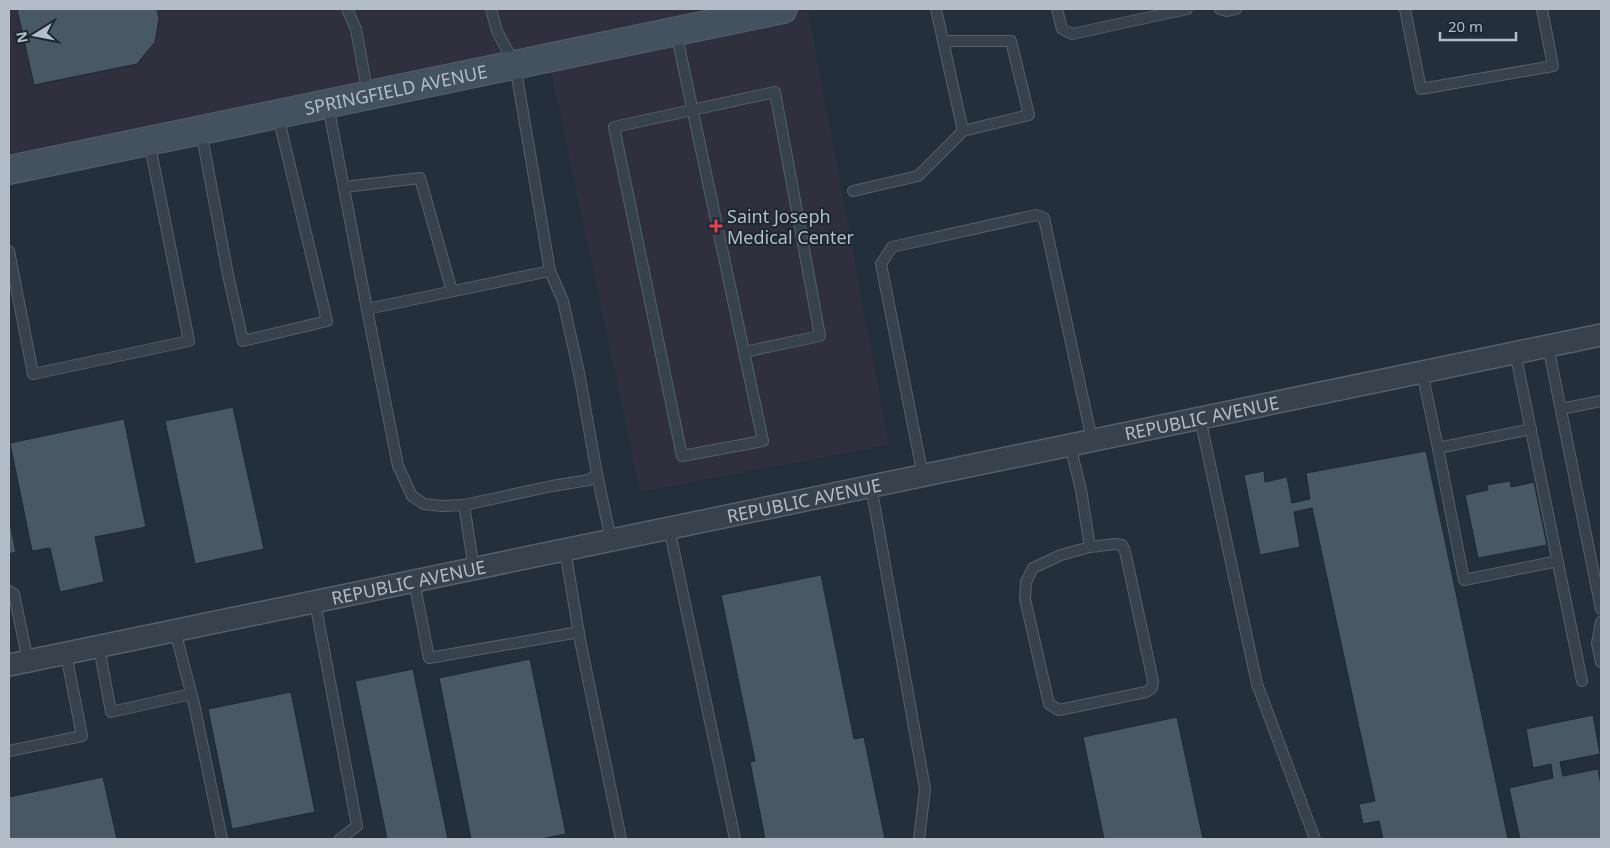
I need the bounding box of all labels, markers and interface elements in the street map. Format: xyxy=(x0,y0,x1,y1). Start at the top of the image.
north arrow xyxy=(10,10,60,60)
scale bar xyxy=(1440,10,1516,42)
text: 20 m xyxy=(1448,16,1483,36)
text: N xyxy=(11,30,32,45)
street label: SPRINGFIELD AVENUE xyxy=(302,59,489,120)
place label: Saint Joseph Medical Center xyxy=(727,204,855,249)
marker: Saint Joseph Medical Center xyxy=(709,219,723,233)
street label: REPUBLIC AVENUE xyxy=(1122,390,1281,445)
street label: REPUBLIC AVENUE xyxy=(725,472,883,528)
street label: REPUBLIC AVENUE xyxy=(329,554,488,610)

